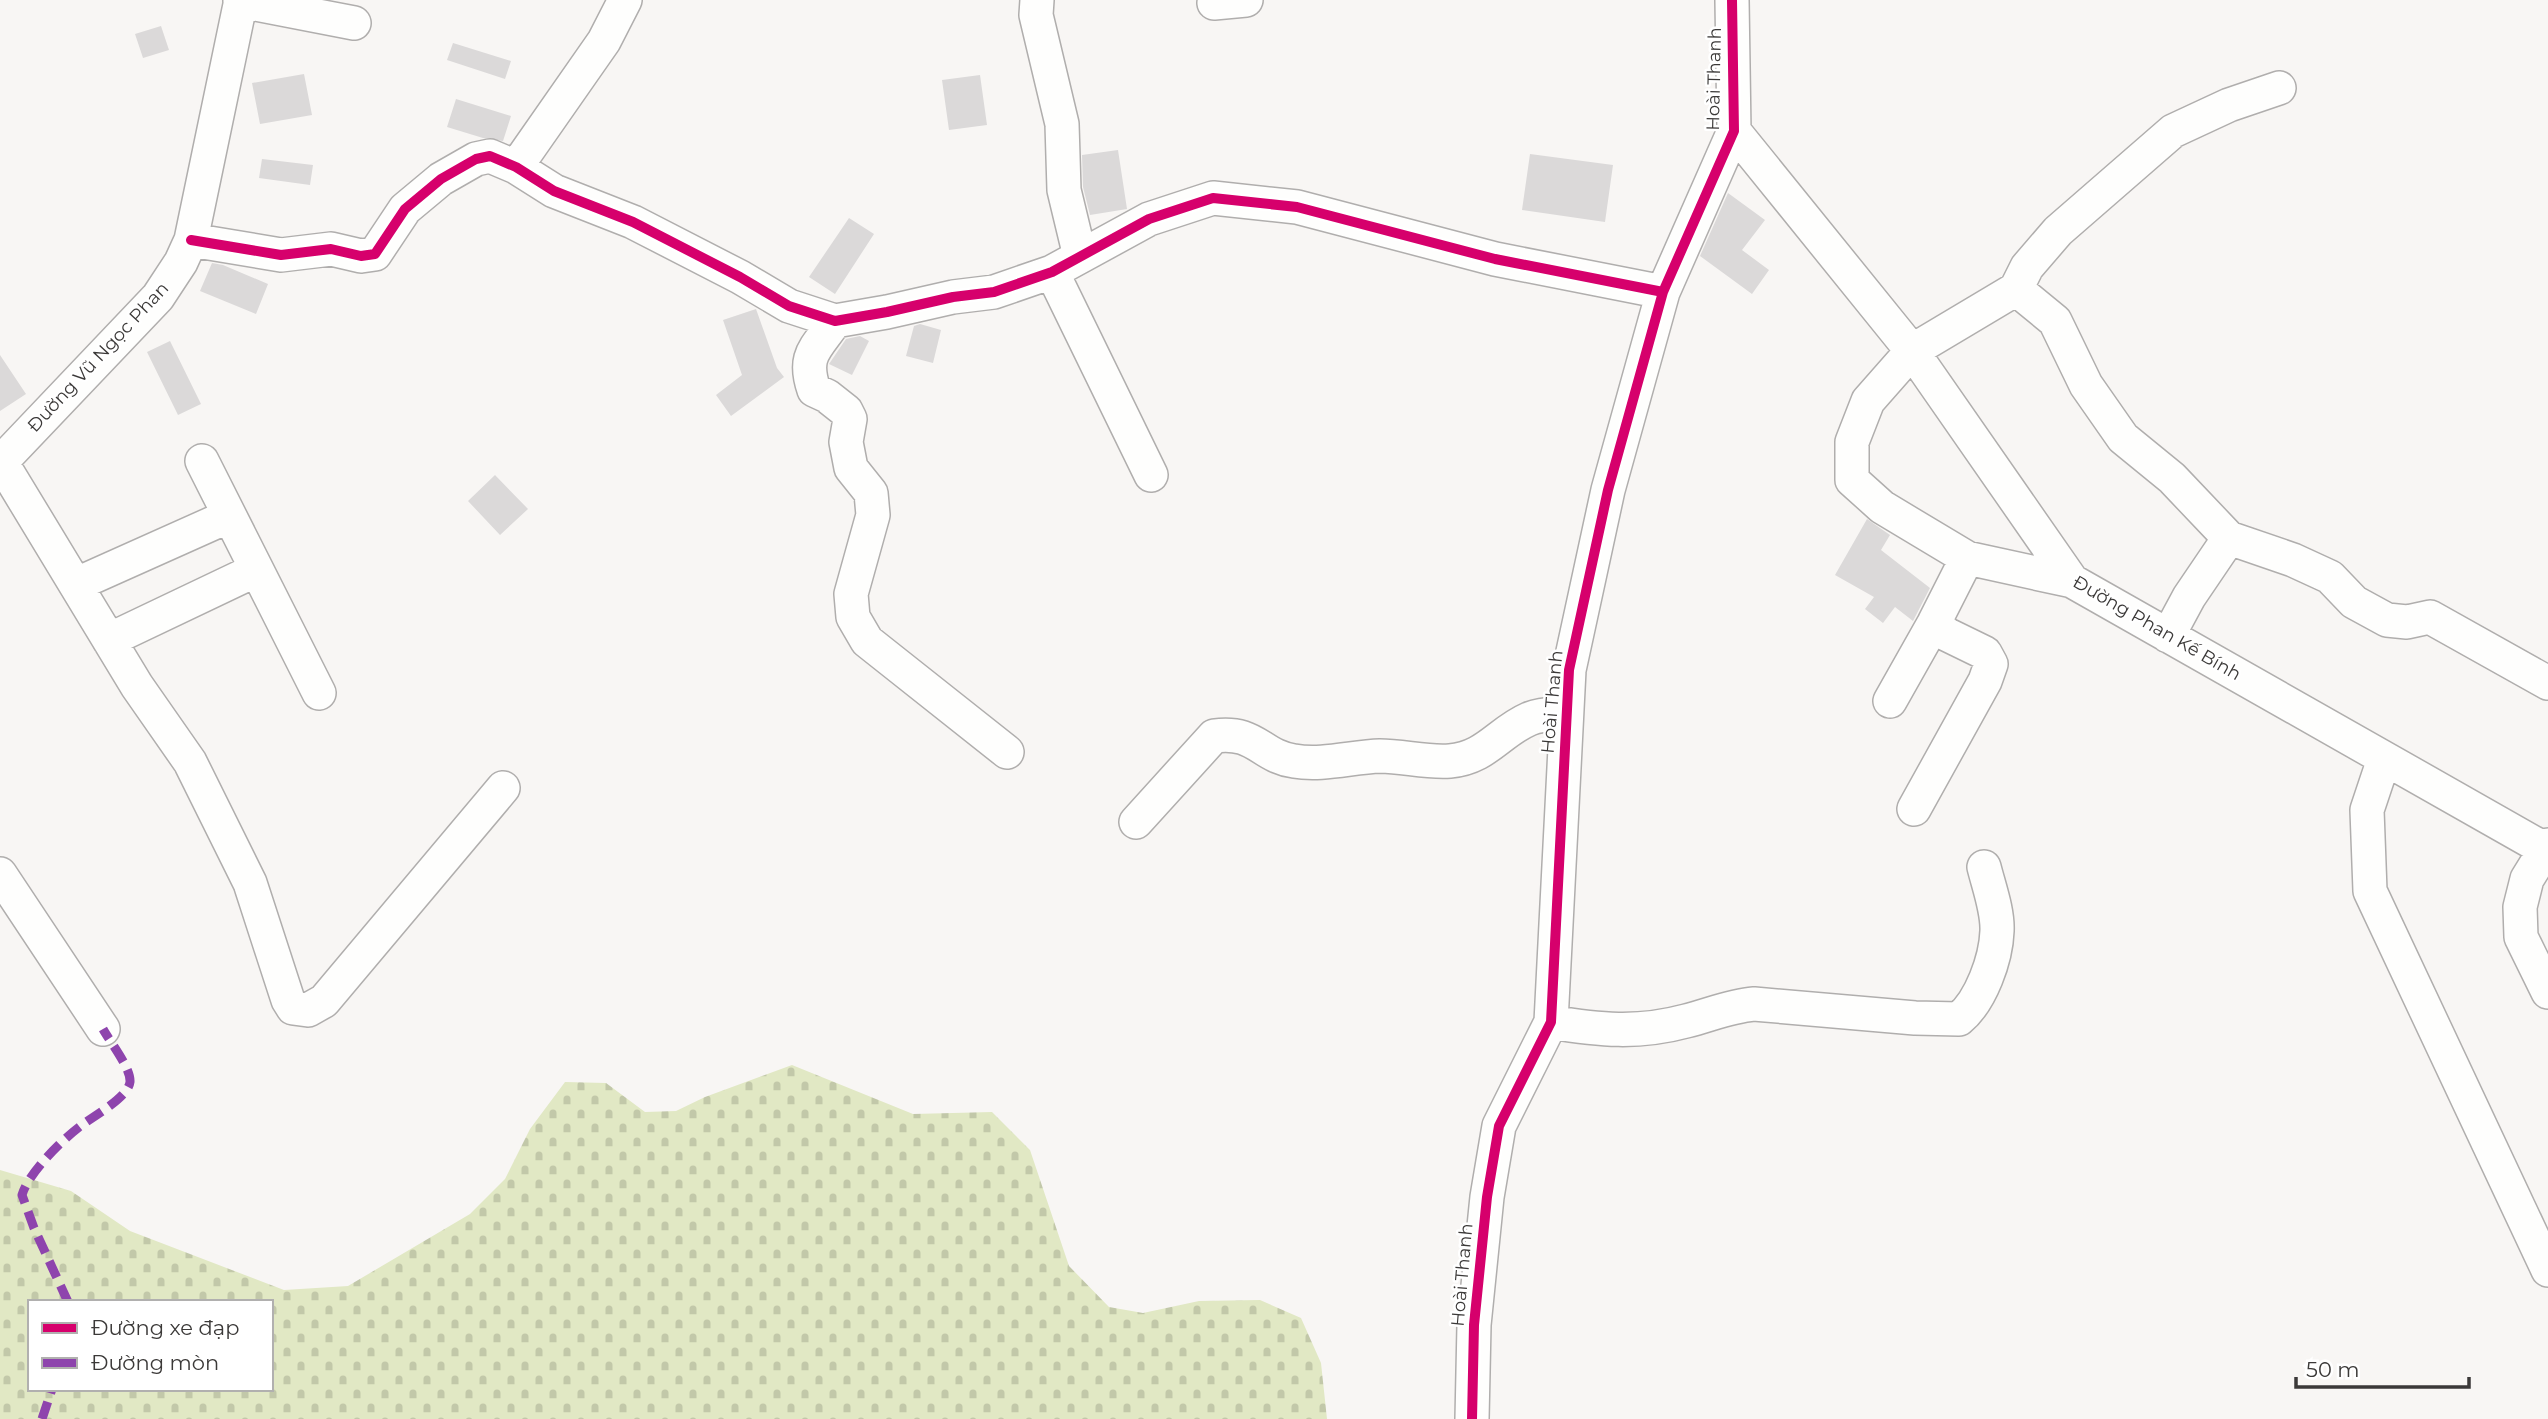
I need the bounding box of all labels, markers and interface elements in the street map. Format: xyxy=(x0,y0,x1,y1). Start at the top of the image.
street label: Hoài Thanh xyxy=(1702,27,1726,131)
street label: Đường Vũ Ngọc Phan xyxy=(23,277,173,437)
street label: Đường Phan Kế Bính xyxy=(2069,571,2245,685)
street label: Hoài Thanh xyxy=(1537,649,1567,755)
street label: Hoài Thanh xyxy=(1447,1222,1477,1328)
legend xyxy=(28,1300,273,1391)
text: Đường xe đạp xyxy=(91,1315,239,1340)
scale bar xyxy=(2296,1346,2469,1390)
text: Đường mòn xyxy=(91,1350,219,1375)
text: 50 m xyxy=(2306,1357,2360,1382)

